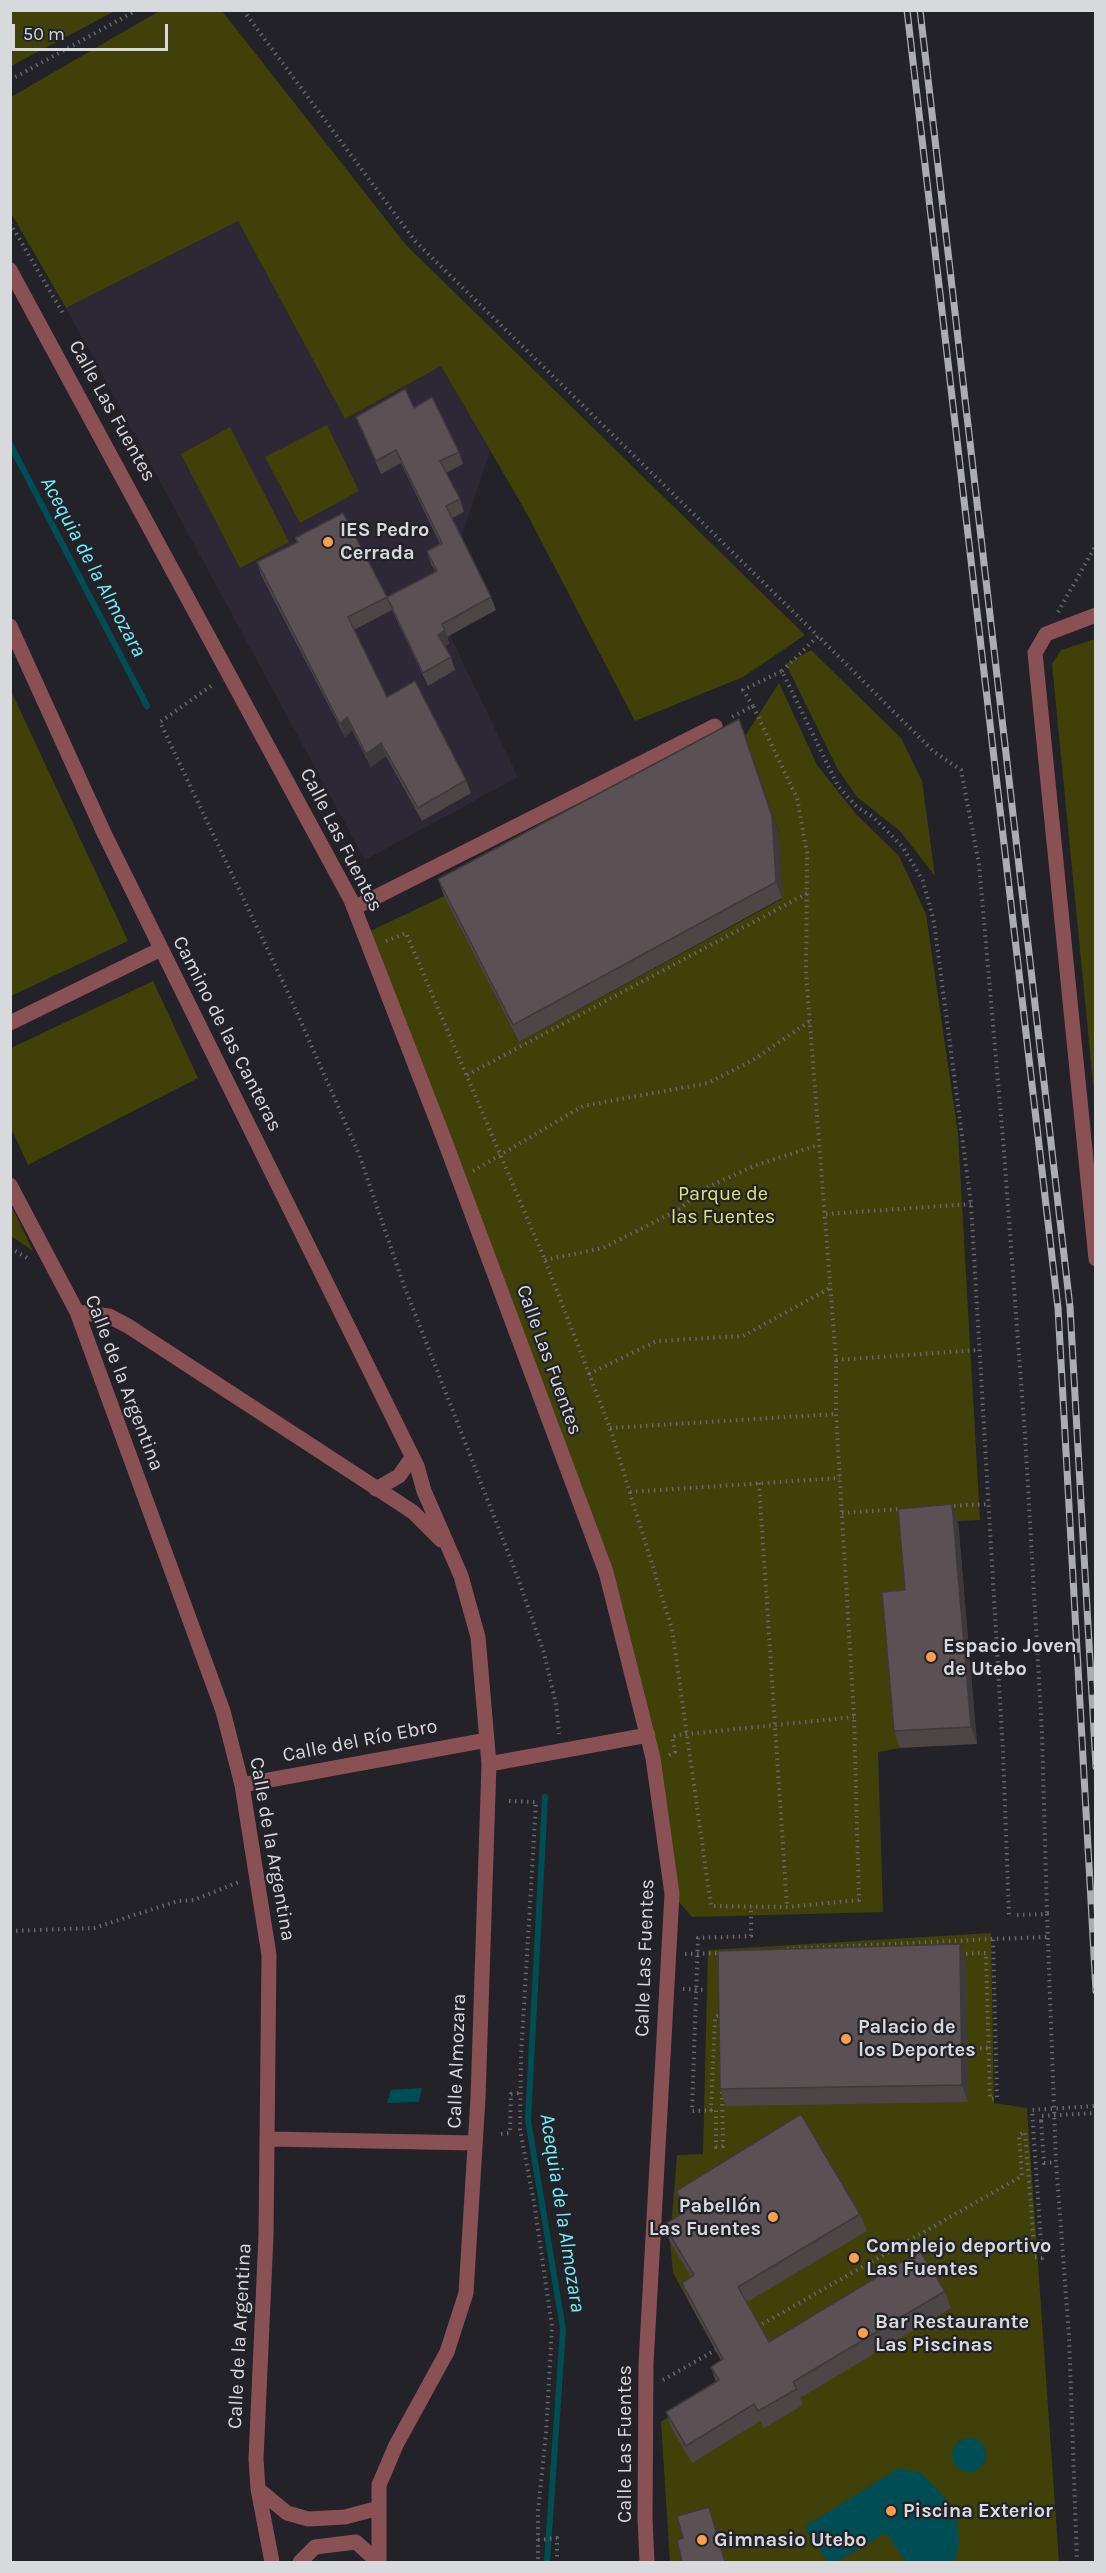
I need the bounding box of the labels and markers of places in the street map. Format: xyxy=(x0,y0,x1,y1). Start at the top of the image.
place label: IES Pedro Cerrada xyxy=(340,518,429,565)
marker: IES Pedro Cerrada xyxy=(321,535,335,549)
place label: Espacio Joven de Utebo xyxy=(943,1634,1076,1681)
marker: Espacio Joven de Utebo xyxy=(924,1650,938,1664)
place label: Palacio de los Deportes xyxy=(858,2015,976,2062)
marker: Palacio de los Deportes xyxy=(839,2032,853,2046)
place label: Pabellón Las Fuentes xyxy=(649,2194,761,2241)
marker: Pabellón Las Fuentes xyxy=(766,2210,780,2224)
place label: Complejo deportivo Las Fuentes xyxy=(866,2234,1051,2281)
marker: Complejo deportivo Las Fuentes xyxy=(847,2251,861,2265)
place label: Bar Restaurante Las Piscinas xyxy=(875,2310,1029,2357)
marker: Bar Restaurante Las Piscinas xyxy=(856,2326,870,2340)
place label: Piscina Exterior xyxy=(903,2499,1053,2523)
marker: Piscina Exterior xyxy=(884,2504,898,2518)
place label: Gimnasio Utebo xyxy=(714,2528,867,2552)
marker: Gimnasio Utebo xyxy=(695,2533,709,2547)

